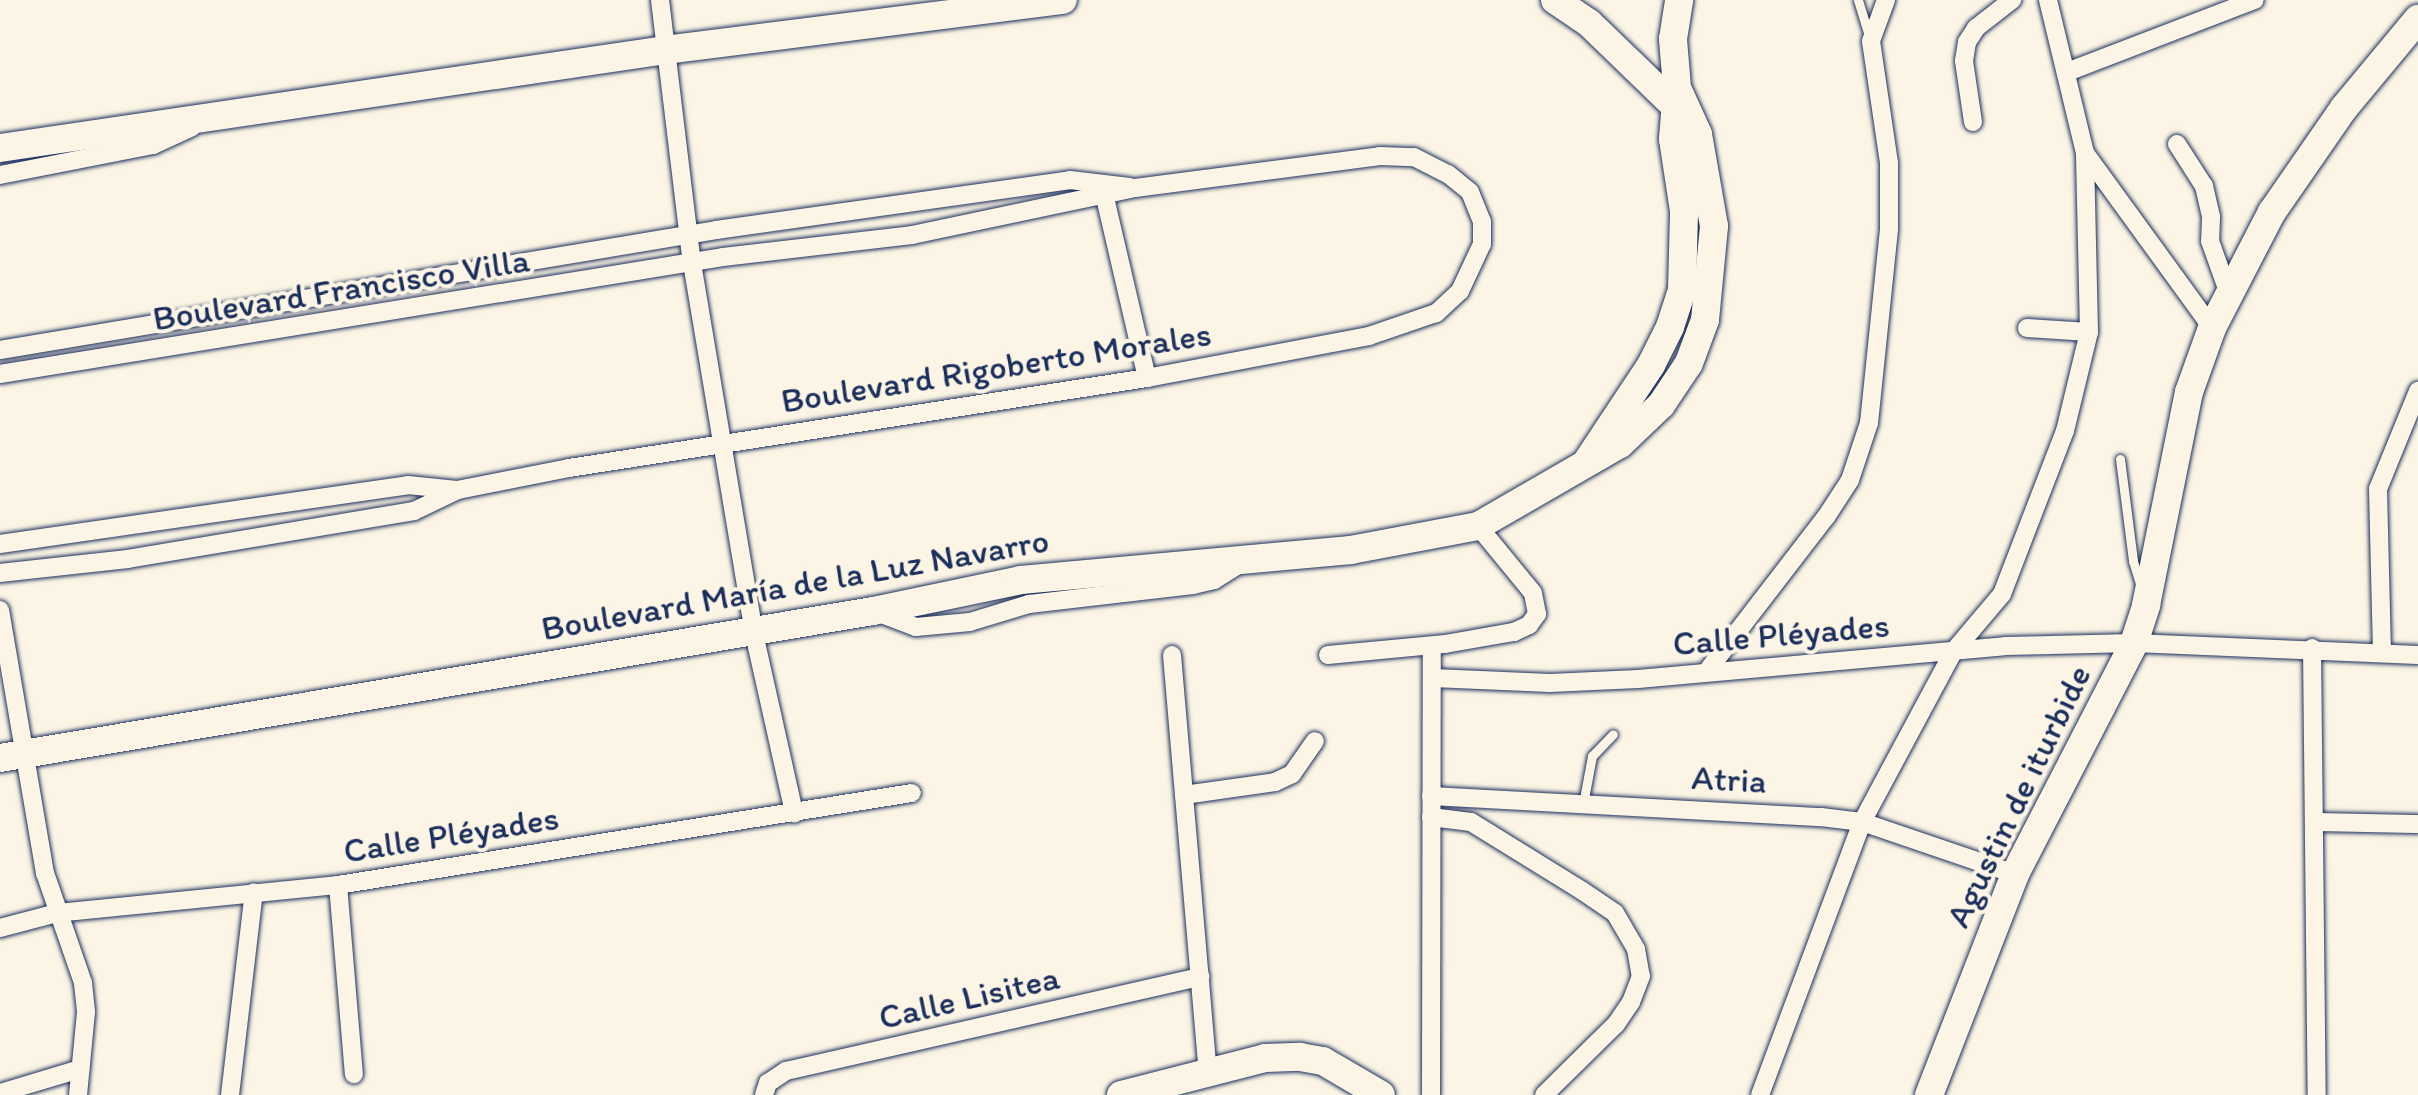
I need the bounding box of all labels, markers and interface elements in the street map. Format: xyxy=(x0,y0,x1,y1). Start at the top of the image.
street label: Boulevard Francisco Villa xyxy=(150,239,532,339)
street label: Boulevard Rigoberto Morales xyxy=(778,312,1214,422)
street label: Boulevard María de la Luz Navarro xyxy=(537,519,1053,649)
street label: Calle Pléyades xyxy=(1671,604,1891,664)
street label: Agustin de iturbide xyxy=(1936,658,2100,934)
street label: Atria xyxy=(1690,756,1768,802)
street label: Calle Pléyades xyxy=(340,796,562,872)
street label: Calle Lisitea xyxy=(874,956,1064,1038)

